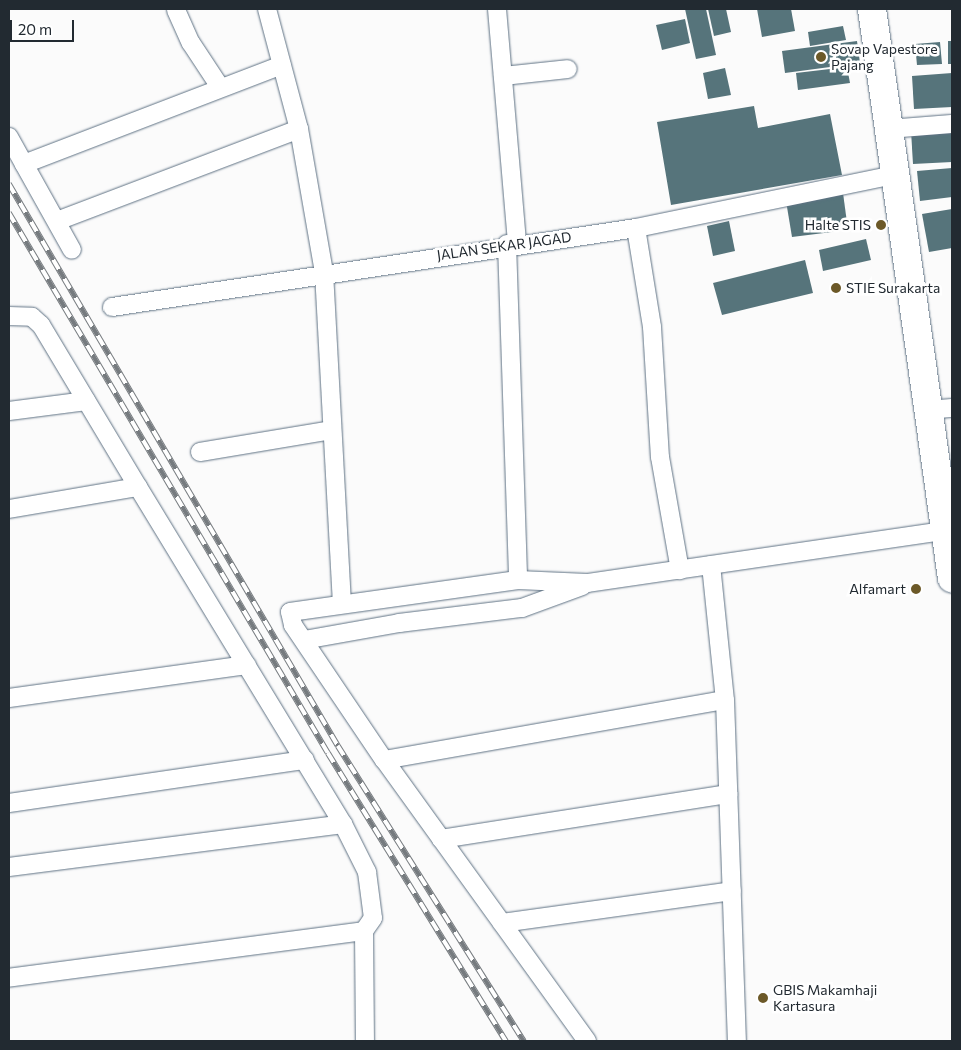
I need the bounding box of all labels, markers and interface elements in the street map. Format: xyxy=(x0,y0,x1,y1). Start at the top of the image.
scale bar xyxy=(12,10,76,42)
text: 20 m xyxy=(18,20,52,38)
place label: Sovap Vapestore Pajang xyxy=(831,41,938,74)
marker: Sovap Vapestore Pajang xyxy=(815,51,827,63)
place label: Halte STIS xyxy=(805,217,871,233)
marker: Halte STIS xyxy=(875,219,887,231)
street label: JALAN SEKAR JAGAD xyxy=(436,228,572,264)
place label: STIE Surakarta xyxy=(846,280,940,296)
marker: STIE Surakarta xyxy=(830,282,842,294)
place label: Alfamart xyxy=(849,581,906,597)
marker: Alfamart xyxy=(910,583,922,595)
place label: GBIS Makamhaji Kartasura xyxy=(773,982,877,1014)
marker: GBIS Makamhaji Kartasura xyxy=(757,992,769,1004)

